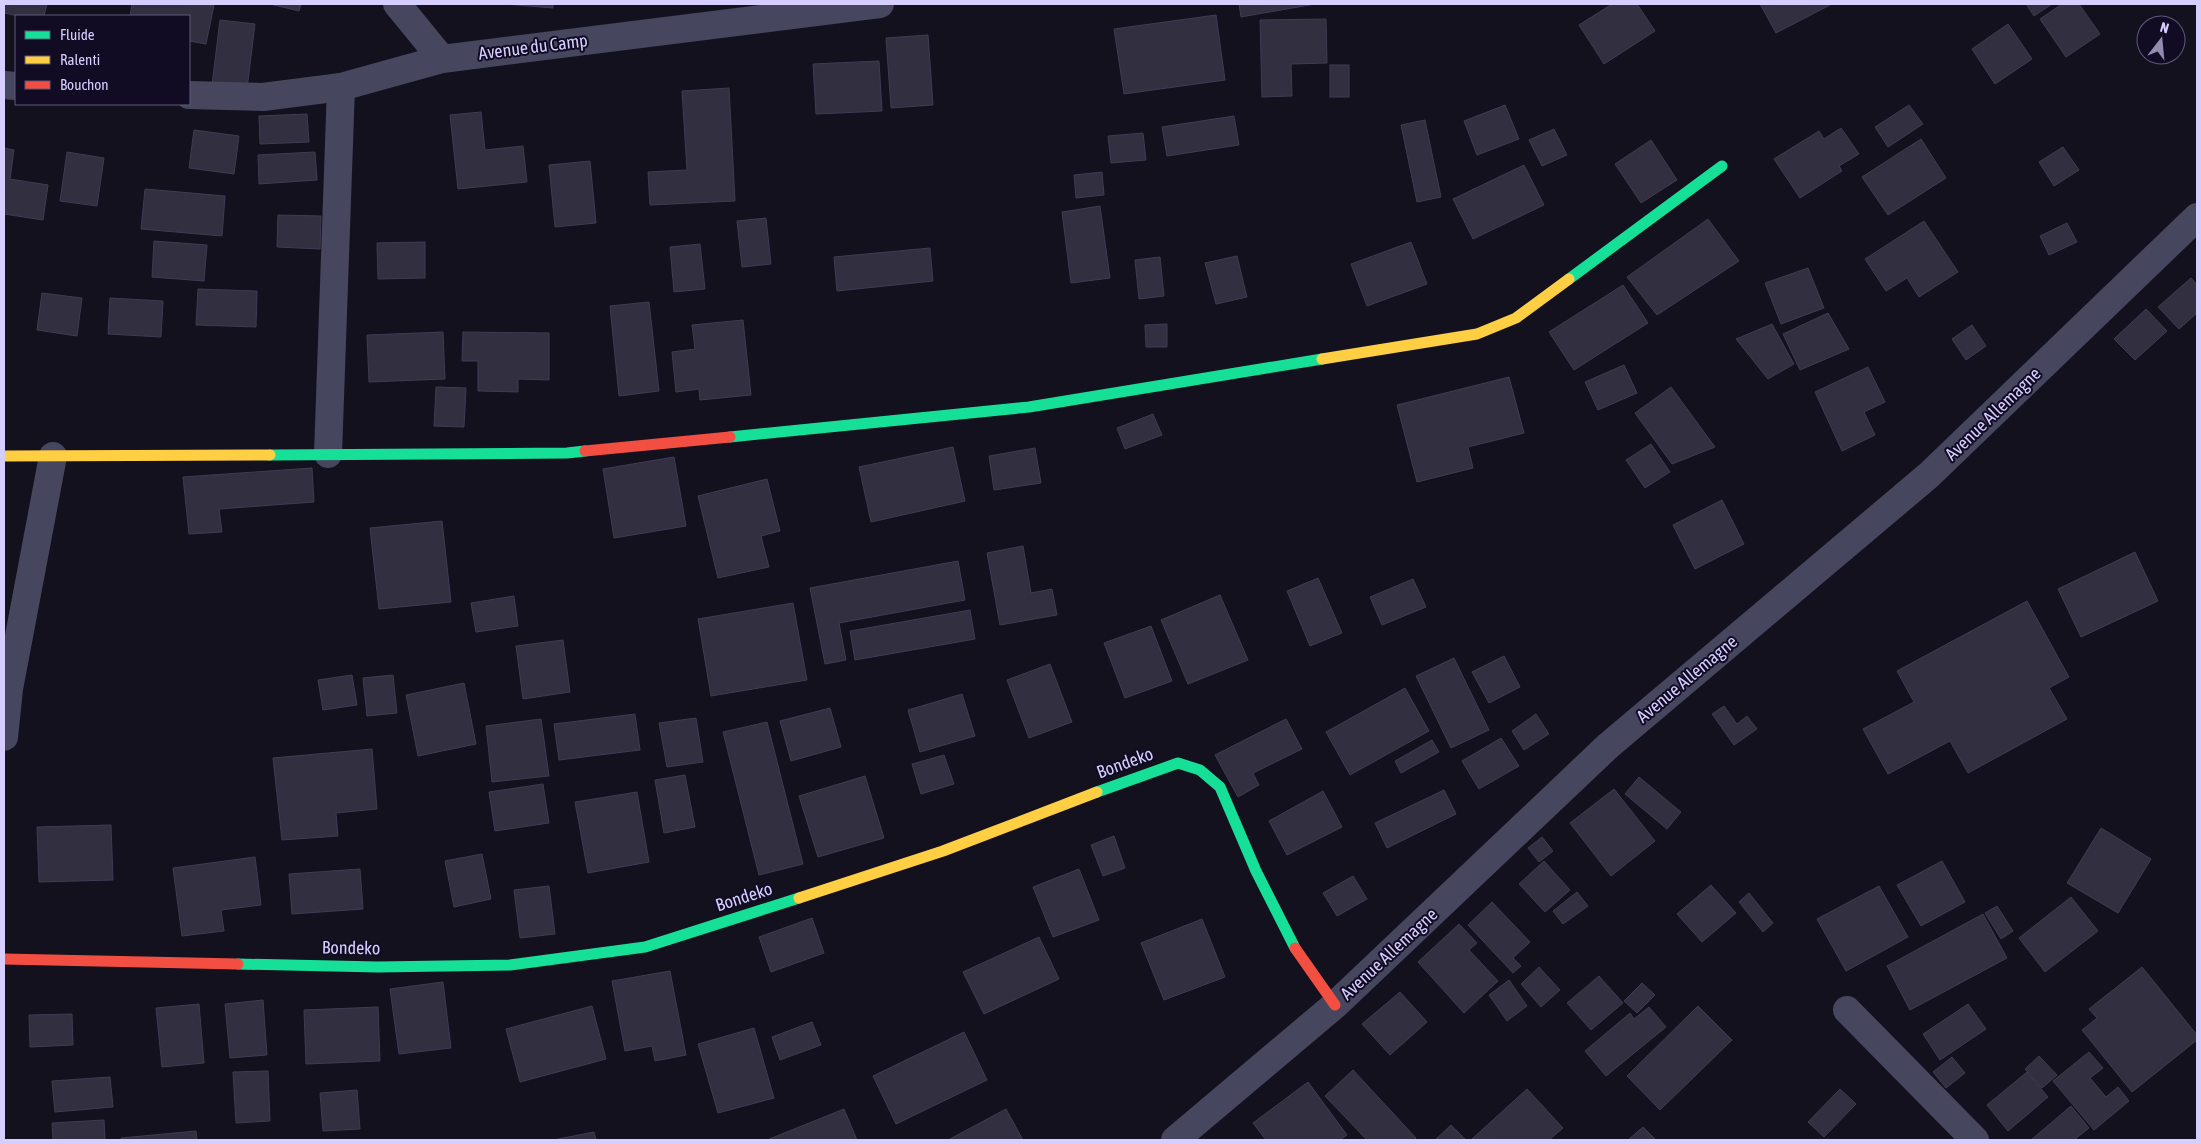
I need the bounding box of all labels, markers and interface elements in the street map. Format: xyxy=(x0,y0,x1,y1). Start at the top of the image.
legend xyxy=(15,15,190,105)
north arrow xyxy=(2136,15,2186,65)
text: N xyxy=(2158,19,2171,36)
text: Fluide xyxy=(60,26,95,43)
street label: Avenue du Camp xyxy=(477,29,589,64)
text: Ralenti xyxy=(60,51,100,68)
text: Bouchon xyxy=(60,76,109,93)
street label: Avenue Allemagne xyxy=(1941,363,2045,464)
street label: Avenue Allemagne xyxy=(1632,631,1741,727)
street label: Bondeko xyxy=(1094,743,1156,782)
street label: Bondeko xyxy=(713,878,775,916)
street label: Avenue Allemagne xyxy=(1336,903,1441,1004)
street label: Bondeko xyxy=(322,936,380,959)

